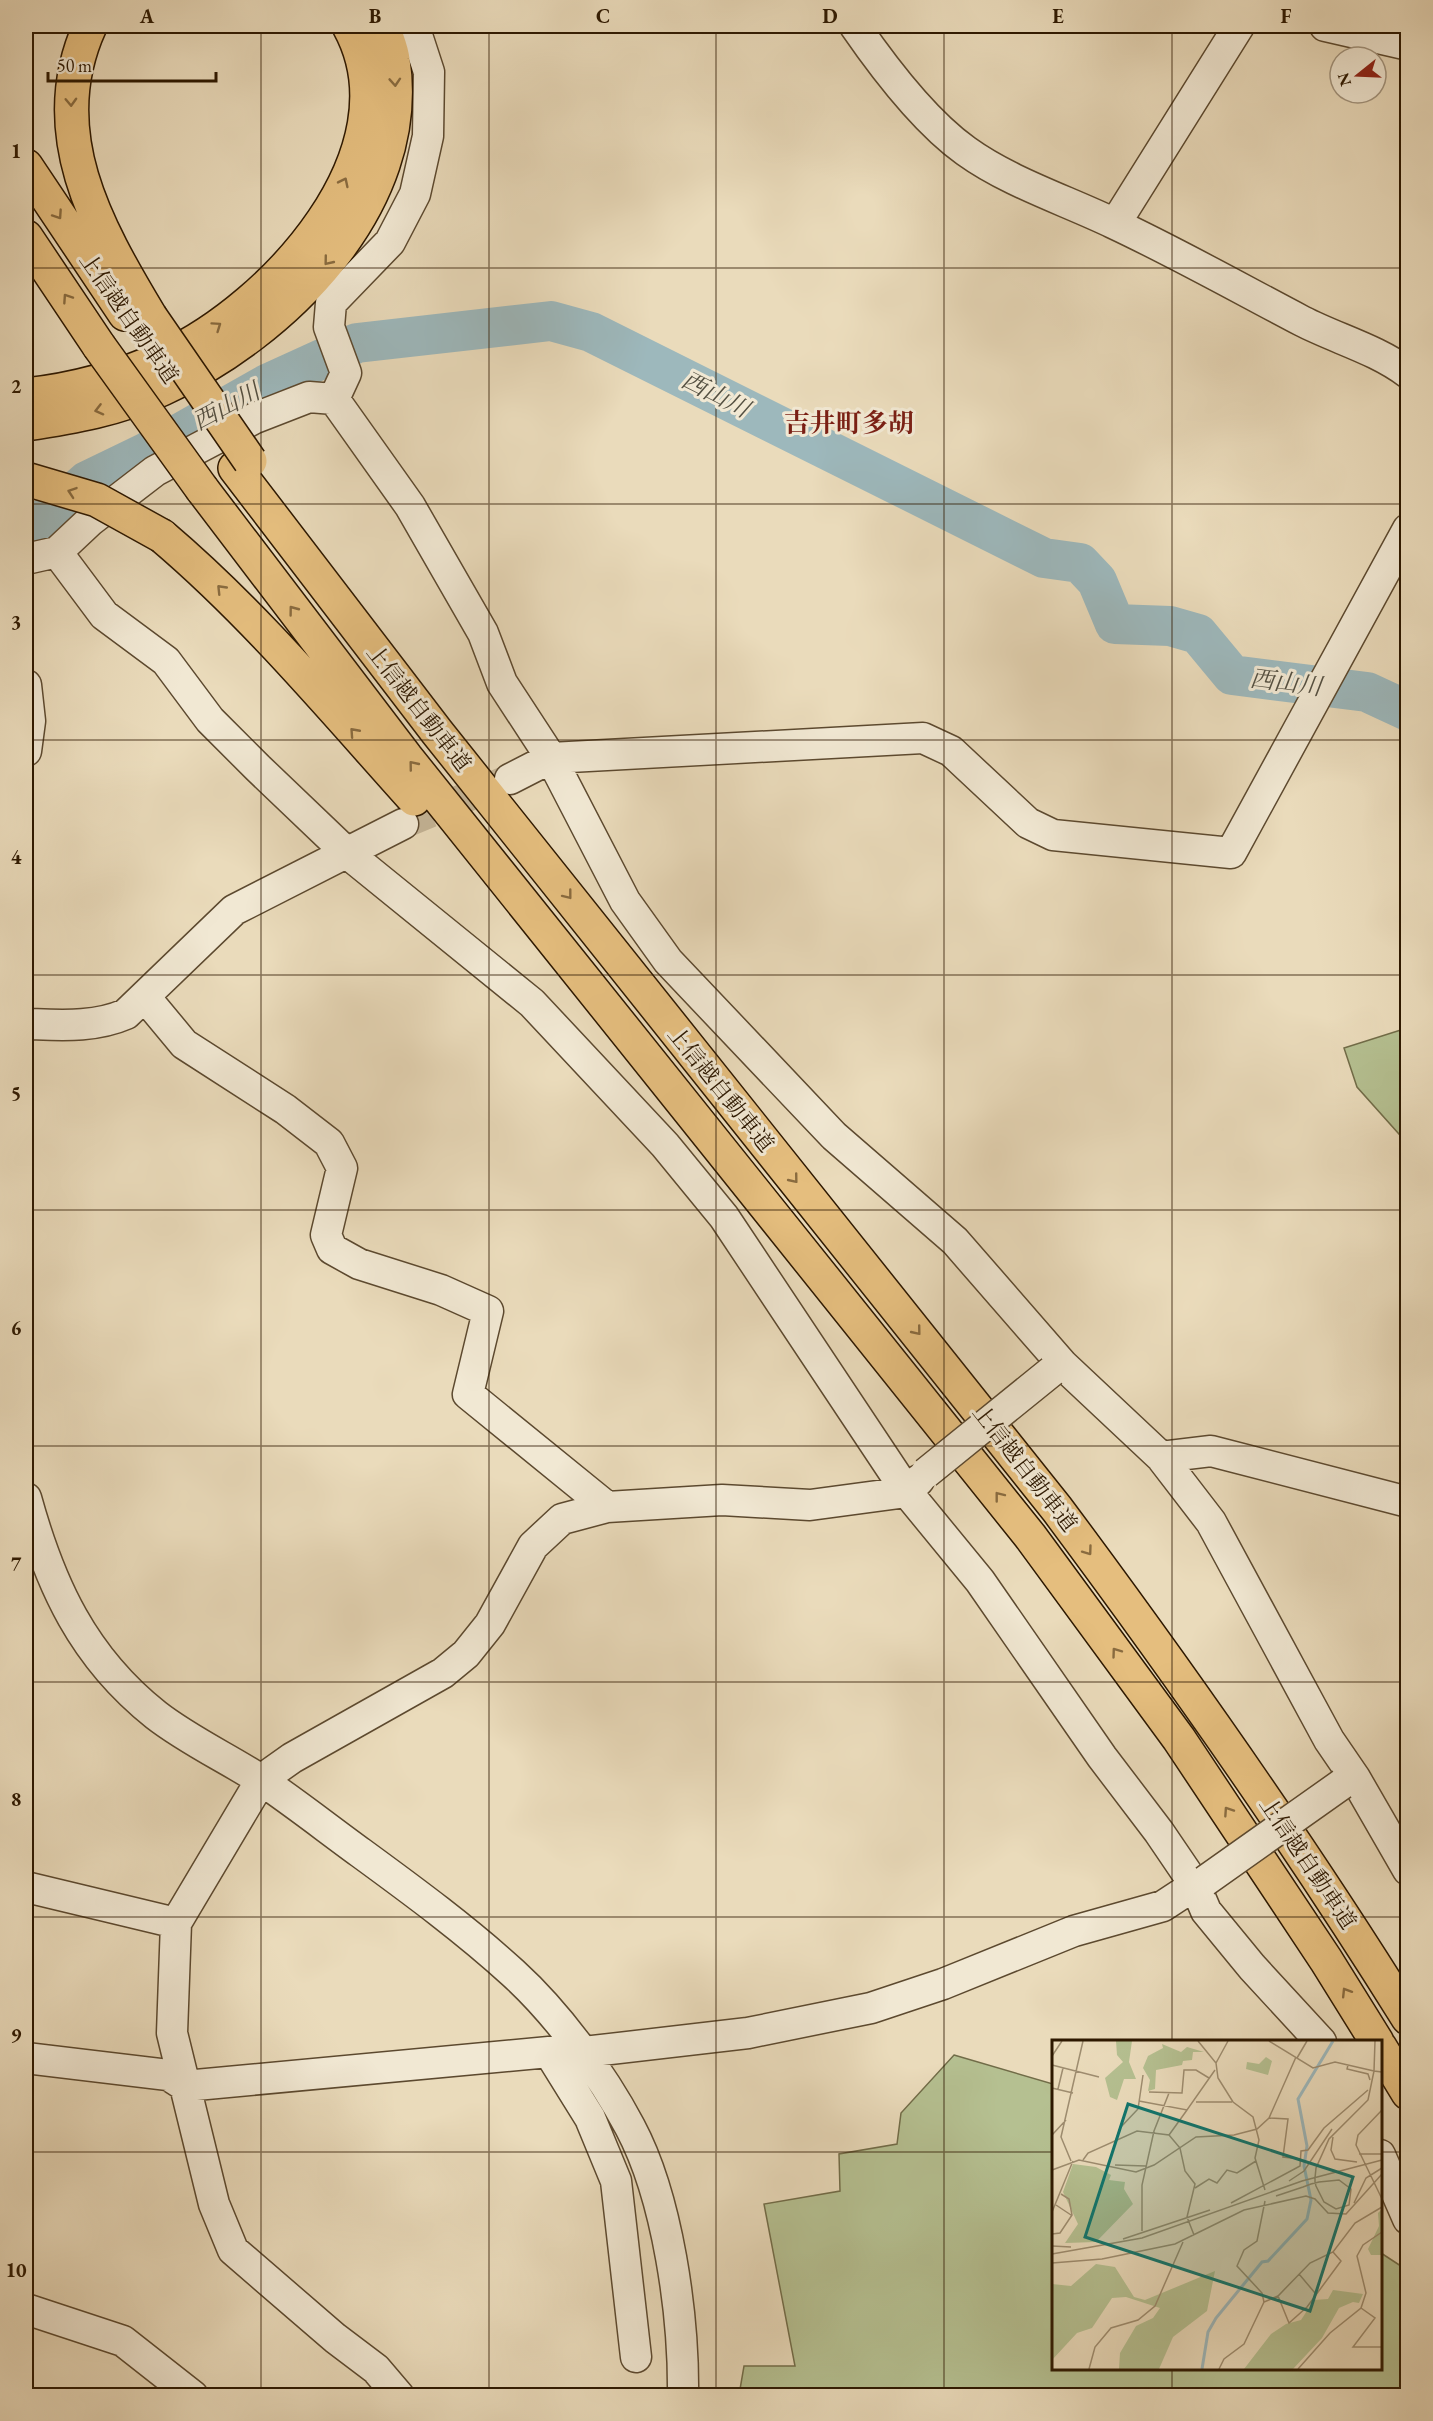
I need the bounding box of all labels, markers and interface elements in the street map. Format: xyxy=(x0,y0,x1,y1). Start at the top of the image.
text: A xyxy=(139,3,155,29)
text: B xyxy=(369,3,381,29)
text: C xyxy=(596,3,610,29)
text: D xyxy=(822,3,838,29)
text: E xyxy=(1052,3,1064,29)
text: F xyxy=(1281,3,1292,29)
scale bar xyxy=(48,45,216,83)
north arrow xyxy=(1328,45,1388,105)
text: 50 m xyxy=(57,54,92,77)
text: N xyxy=(1332,70,1356,89)
one-way arrow xyxy=(388,78,401,87)
one-way arrow xyxy=(65,97,77,106)
text: 1 xyxy=(11,138,21,164)
one-way arrow xyxy=(337,177,348,188)
one-way arrow xyxy=(51,208,62,219)
street label: 上信越自動車道 xyxy=(73,247,185,389)
one-way arrow xyxy=(325,254,336,265)
one-way arrow xyxy=(63,293,74,304)
one-way arrow xyxy=(210,323,221,334)
water label: 西山川 xyxy=(677,364,758,426)
text: 2 xyxy=(11,373,22,399)
water label: 西山川 xyxy=(187,374,268,437)
one-way arrow xyxy=(94,403,104,416)
district label: 吉井町多胡 xyxy=(784,406,914,440)
one-way arrow xyxy=(67,486,78,499)
one-way arrow xyxy=(217,586,228,596)
one-way arrow xyxy=(290,606,301,617)
text: 3 xyxy=(11,609,21,635)
street label: 上信越自動車道 xyxy=(360,638,478,778)
water label: 西山川 xyxy=(1248,662,1327,702)
one-way arrow xyxy=(350,728,361,739)
one-way arrow xyxy=(409,761,420,772)
text: 4 xyxy=(11,844,22,870)
one-way arrow xyxy=(560,888,571,899)
street label: 上信越自動車道 xyxy=(661,1020,781,1158)
text: 5 xyxy=(11,1080,21,1106)
one-way arrow xyxy=(786,1173,797,1184)
text: 6 xyxy=(11,1315,22,1341)
one-way arrow xyxy=(909,1324,920,1335)
street label: 上信越自動車道 xyxy=(966,1398,1084,1538)
one-way arrow xyxy=(995,1492,1006,1503)
one-way arrow xyxy=(1081,1544,1092,1555)
text: 7 xyxy=(11,1551,22,1577)
one-way arrow xyxy=(1112,1647,1123,1658)
text: 8 xyxy=(11,1786,21,1812)
street label: 上信越自動車道 xyxy=(1253,1791,1363,1935)
one-way arrow xyxy=(1224,1807,1235,1818)
one-way arrow xyxy=(1342,1988,1354,1998)
text: 9 xyxy=(11,2022,22,2048)
inset map xyxy=(1052,2040,1382,2370)
text: 10 xyxy=(5,2257,27,2283)

